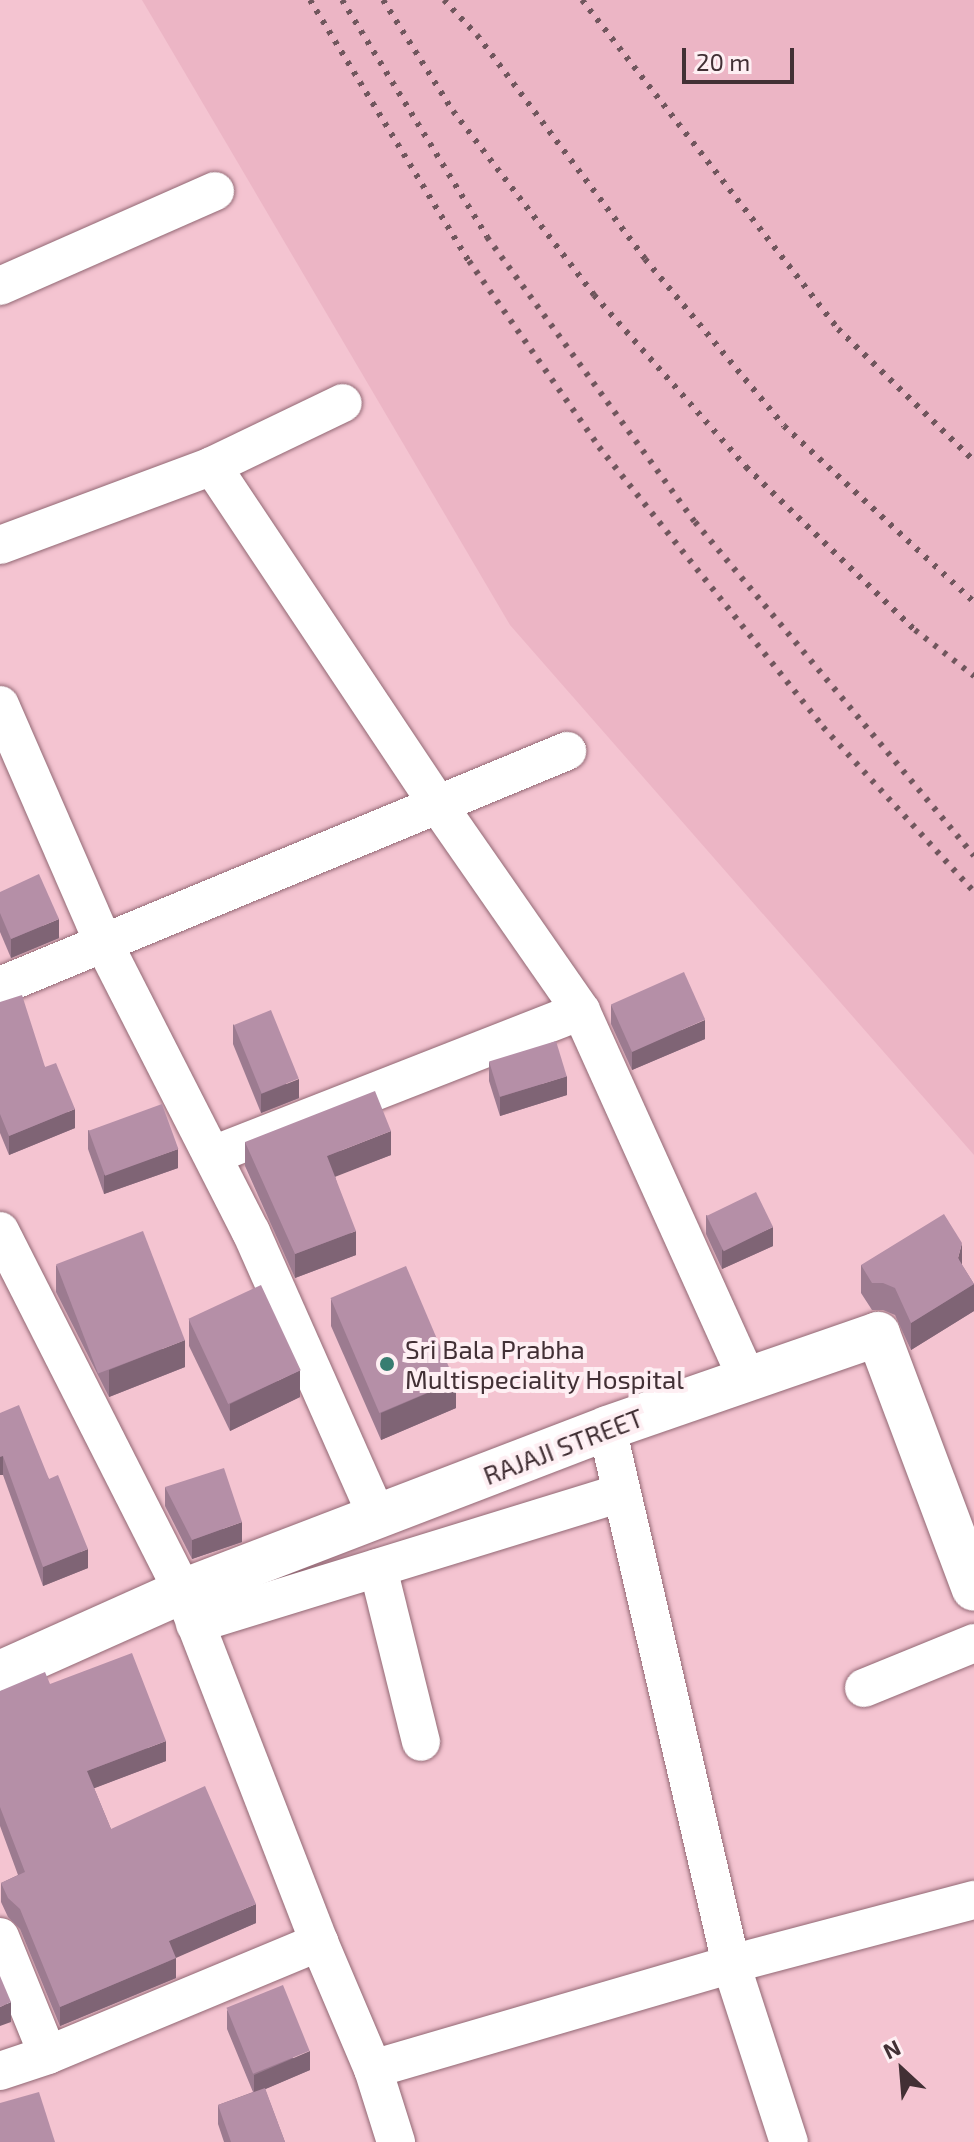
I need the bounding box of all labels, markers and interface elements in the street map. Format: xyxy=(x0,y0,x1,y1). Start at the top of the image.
scale bar xyxy=(686,32,798,82)
text: 20 m xyxy=(696,47,750,76)
place label: Sri Bala Prabha Multispeciality Hospital xyxy=(405,1333,685,1394)
marker: Sri Bala Prabha Multispeciality Hospital xyxy=(376,1353,398,1375)
street label: RAJAJI STREET xyxy=(479,1401,647,1491)
north arrow xyxy=(862,2030,942,2110)
text: N xyxy=(879,2033,904,2064)

